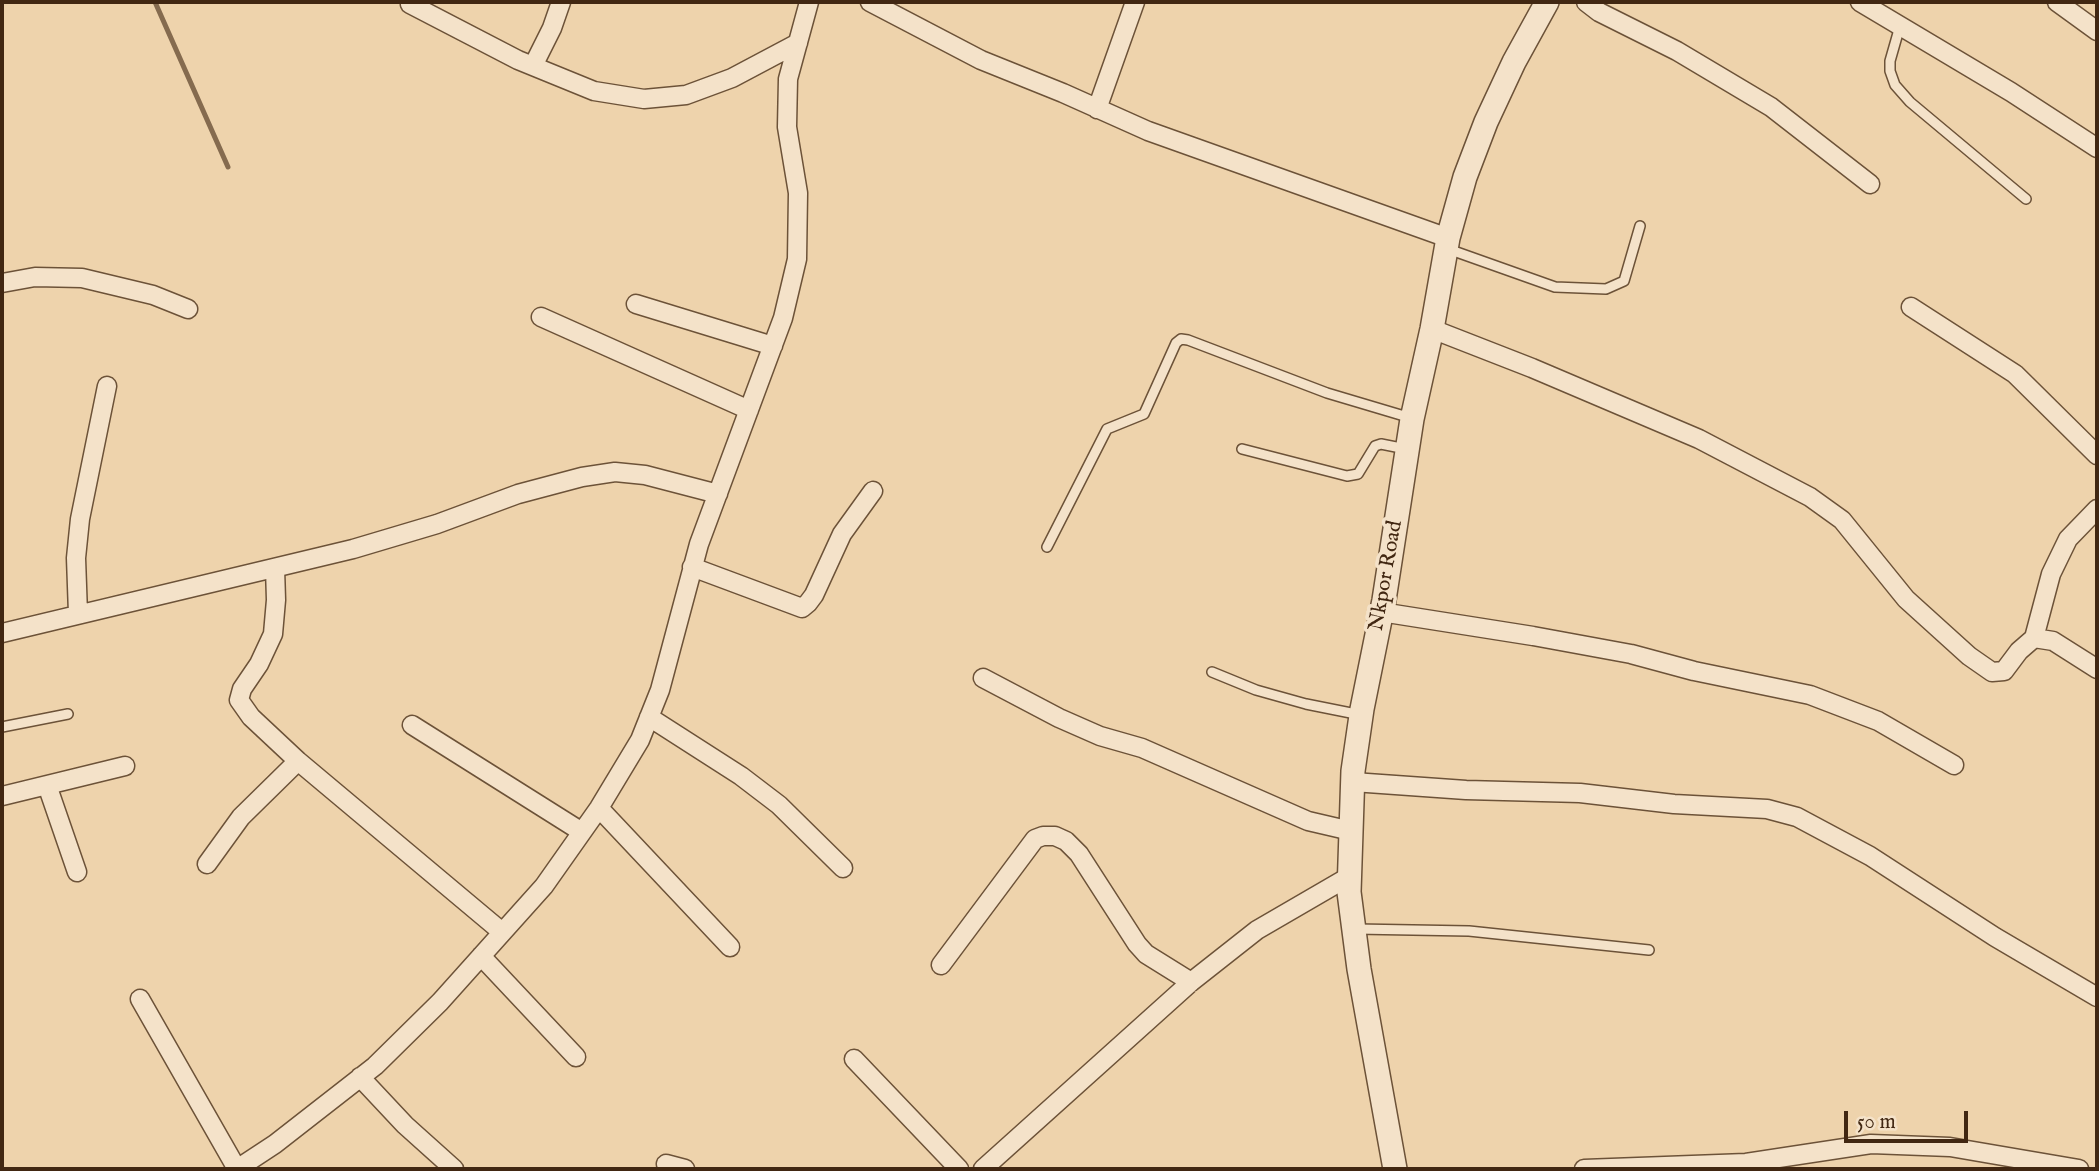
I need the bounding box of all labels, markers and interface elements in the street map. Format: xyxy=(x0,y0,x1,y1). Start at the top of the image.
street label: Nkpor Road xyxy=(1365,519,1409,633)
scale bar xyxy=(1847,1098,1971,1142)
text: 50 m xyxy=(1857,1109,1896,1136)

